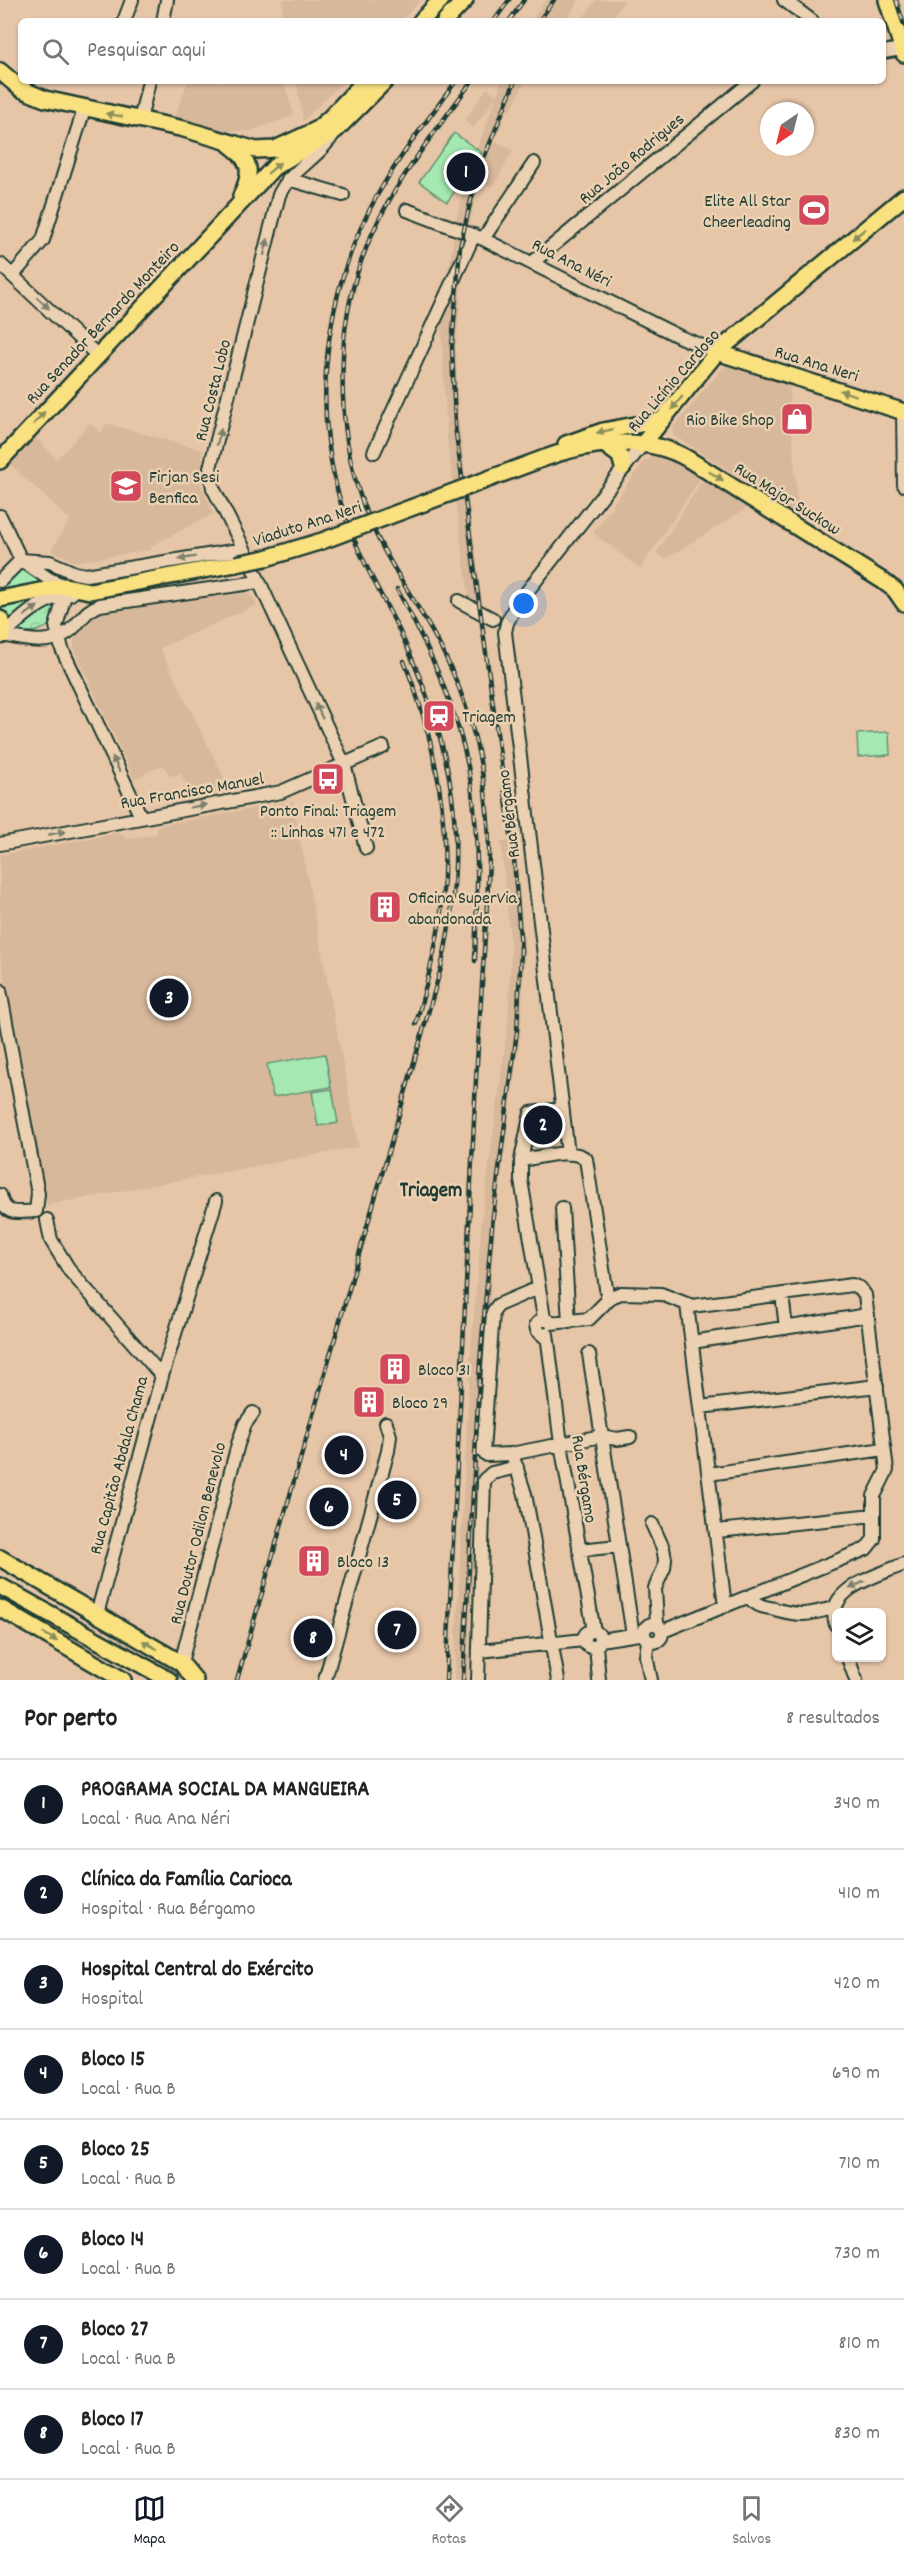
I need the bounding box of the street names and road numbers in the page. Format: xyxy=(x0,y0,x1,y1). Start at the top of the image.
street label: Rua João Rodrigues xyxy=(574,108,691,212)
street label: Rua Ana Néri xyxy=(527,233,615,295)
street label: Rua Senador Bernardo Monteiro xyxy=(21,236,186,411)
street label: Rua Licínio Cardoso xyxy=(623,324,727,439)
street label: Rua Costa Lobo xyxy=(190,337,239,444)
street label: Rua Ana Neri xyxy=(771,341,861,390)
street label: Rua Major Suckow xyxy=(729,457,845,543)
street label: Viaduto Ana Neri xyxy=(250,496,365,555)
street label: Rua Francisco Manuel xyxy=(119,767,267,817)
street label: Rua Bérgamo xyxy=(493,768,528,859)
street label: Rua Capitão Abdala Chama xyxy=(85,1373,156,1558)
street label: Rua Bérgamo xyxy=(563,1434,602,1525)
street label: Rua Doutor Odilon Benevolo xyxy=(165,1440,234,1627)

